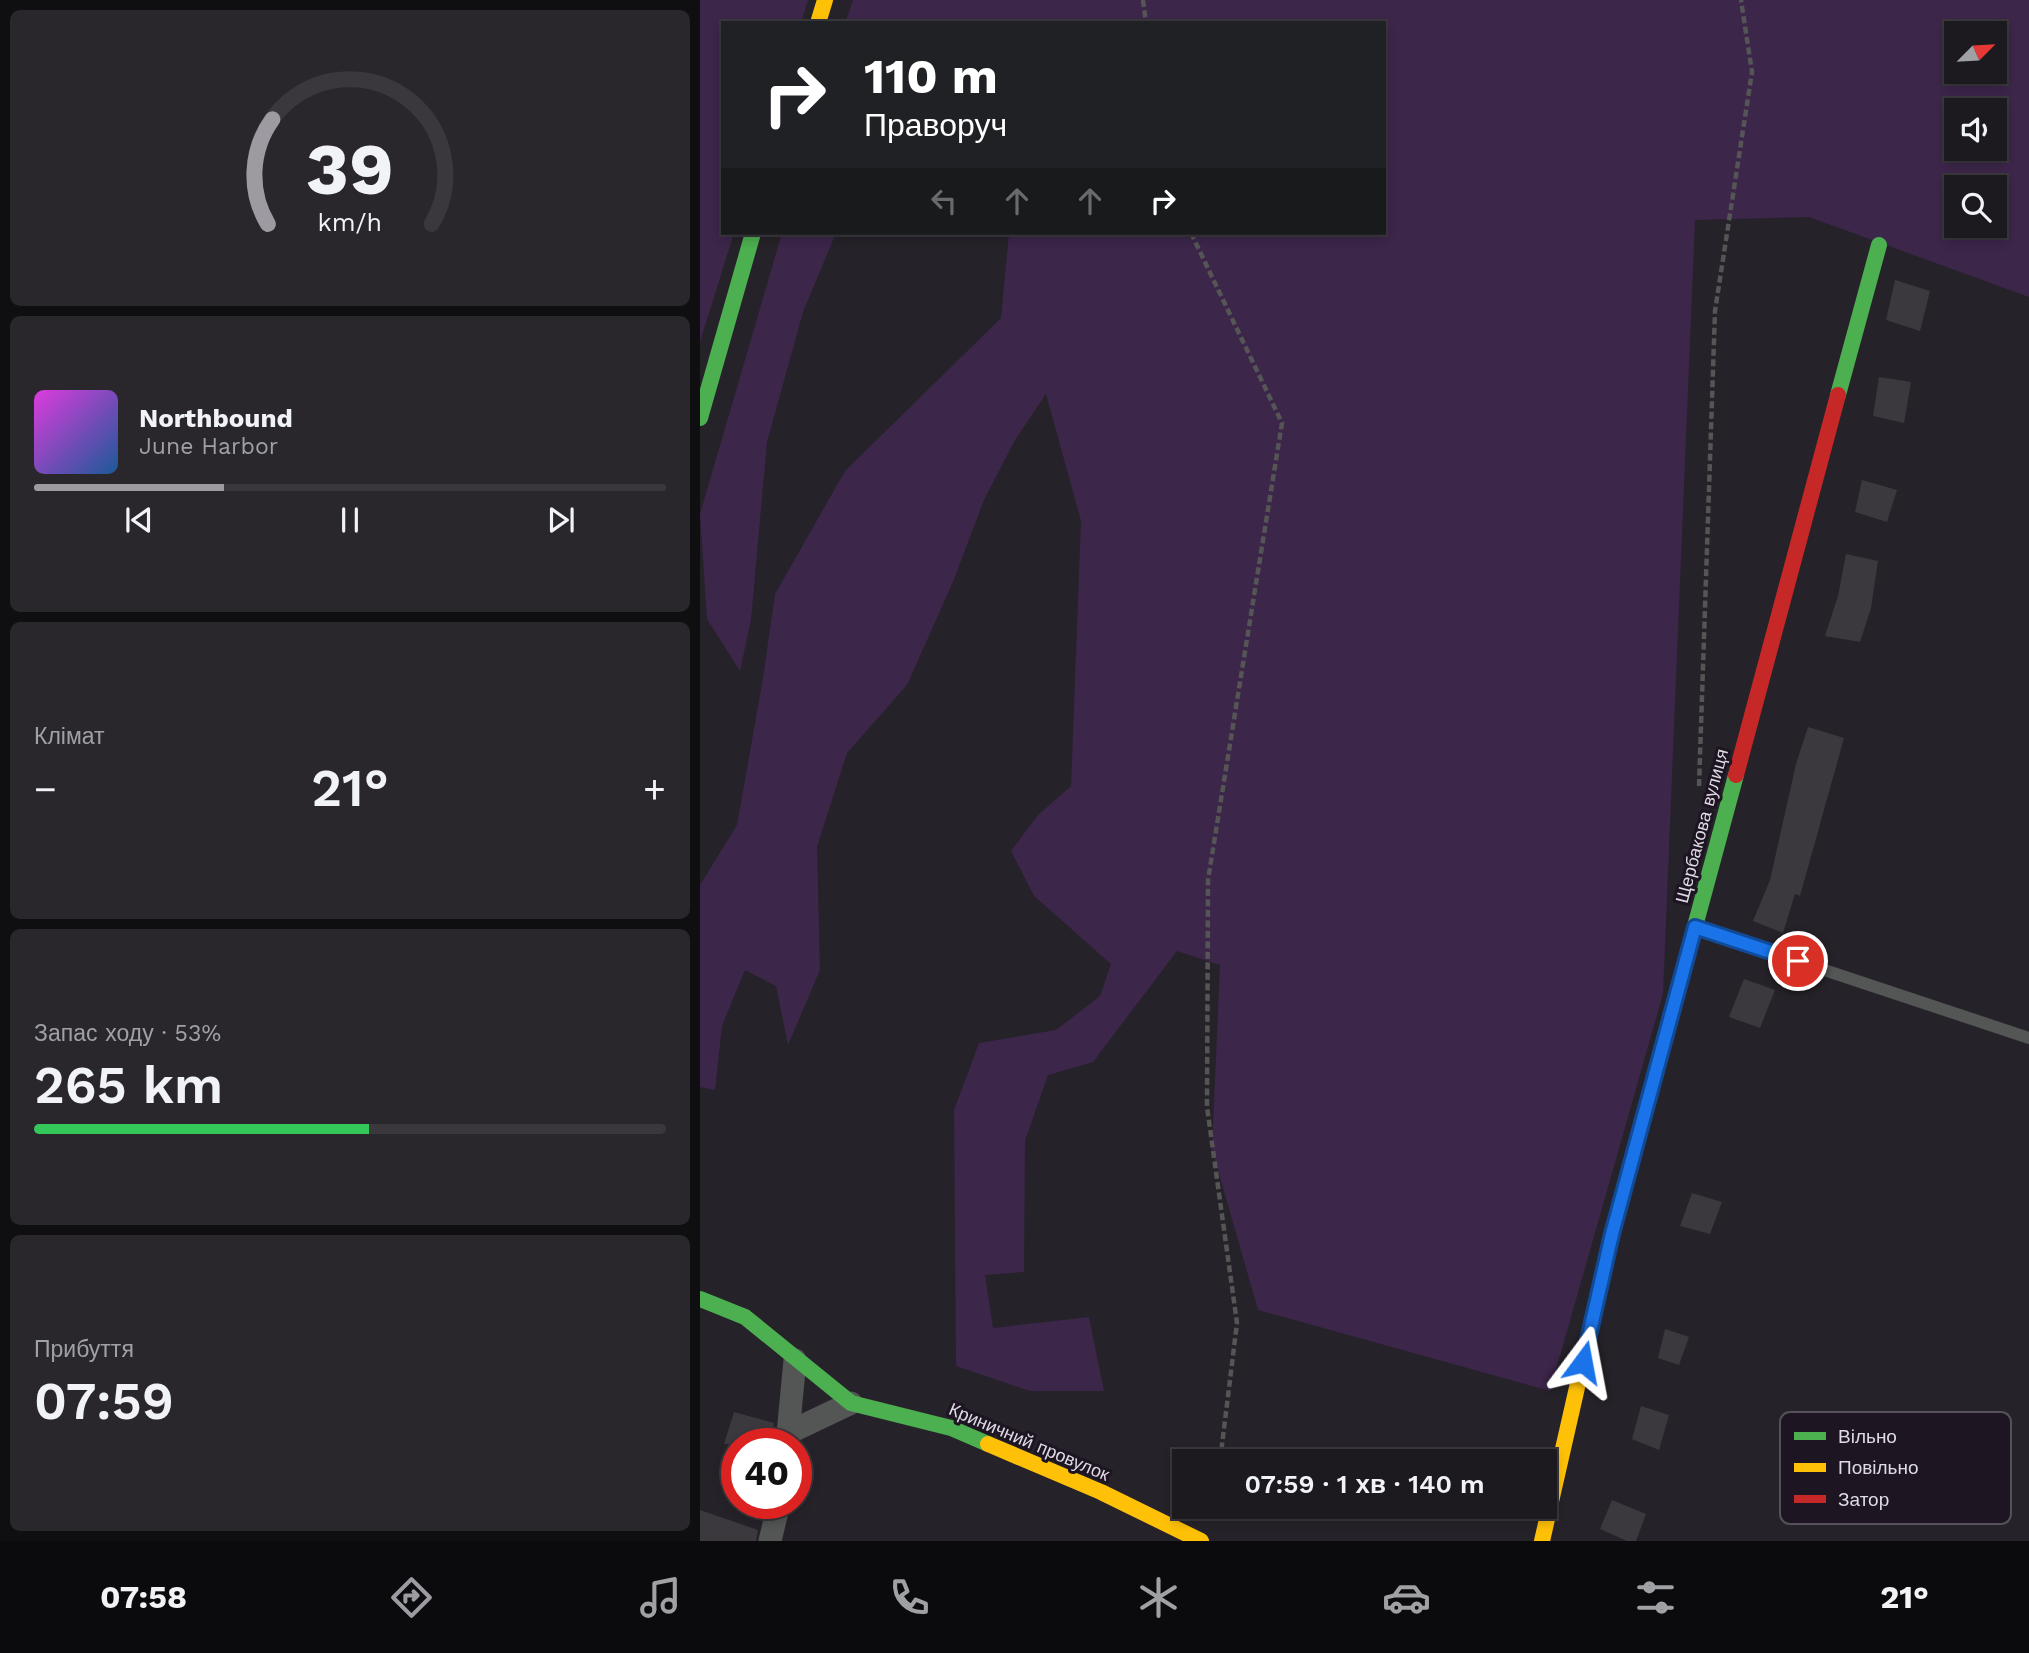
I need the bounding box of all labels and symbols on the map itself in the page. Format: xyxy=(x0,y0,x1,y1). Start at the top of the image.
north arrow xyxy=(1944,21,2007,84)
street label: Щербакова вулиця xyxy=(1671,746,1732,905)
pin xyxy=(1768,931,1828,991)
position arrow xyxy=(1546,1325,1620,1399)
street label: Криничний провулок xyxy=(946,1398,1113,1485)
legend xyxy=(1780,1412,2011,1524)
text: Вільно xyxy=(1838,1425,1897,1448)
speed limit sign: 40 xyxy=(721,1428,812,1519)
text: Повільно xyxy=(1838,1456,1919,1479)
text: Затор xyxy=(1838,1488,1889,1511)

